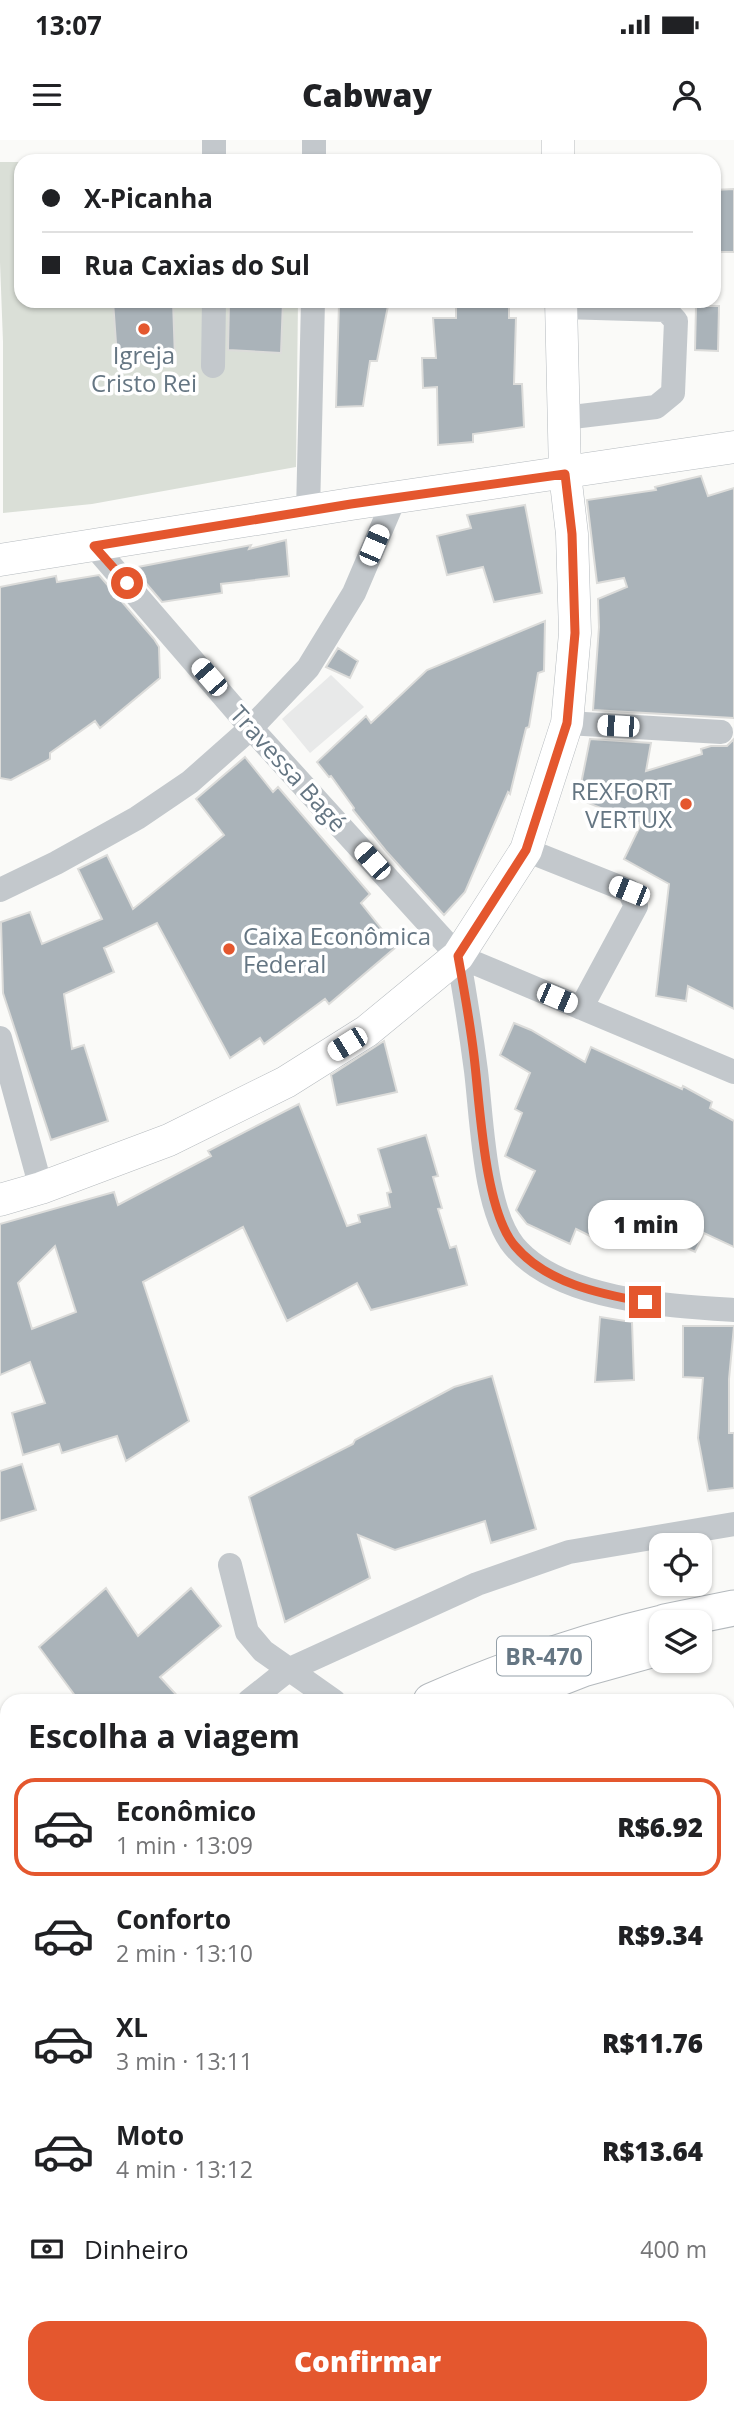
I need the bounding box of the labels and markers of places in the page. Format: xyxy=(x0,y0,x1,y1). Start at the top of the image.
marker: Igreja Cristo Rei xyxy=(136,321,152,337)
place label: Igreja Cristo Rei xyxy=(91,338,197,399)
place label: REXFORT VERTUX xyxy=(571,774,672,835)
marker: REXFORT VERTUX xyxy=(678,796,694,812)
place label: Caixa Econômica Federal xyxy=(243,919,431,980)
marker: Caixa Econômica Federal xyxy=(221,941,237,957)

